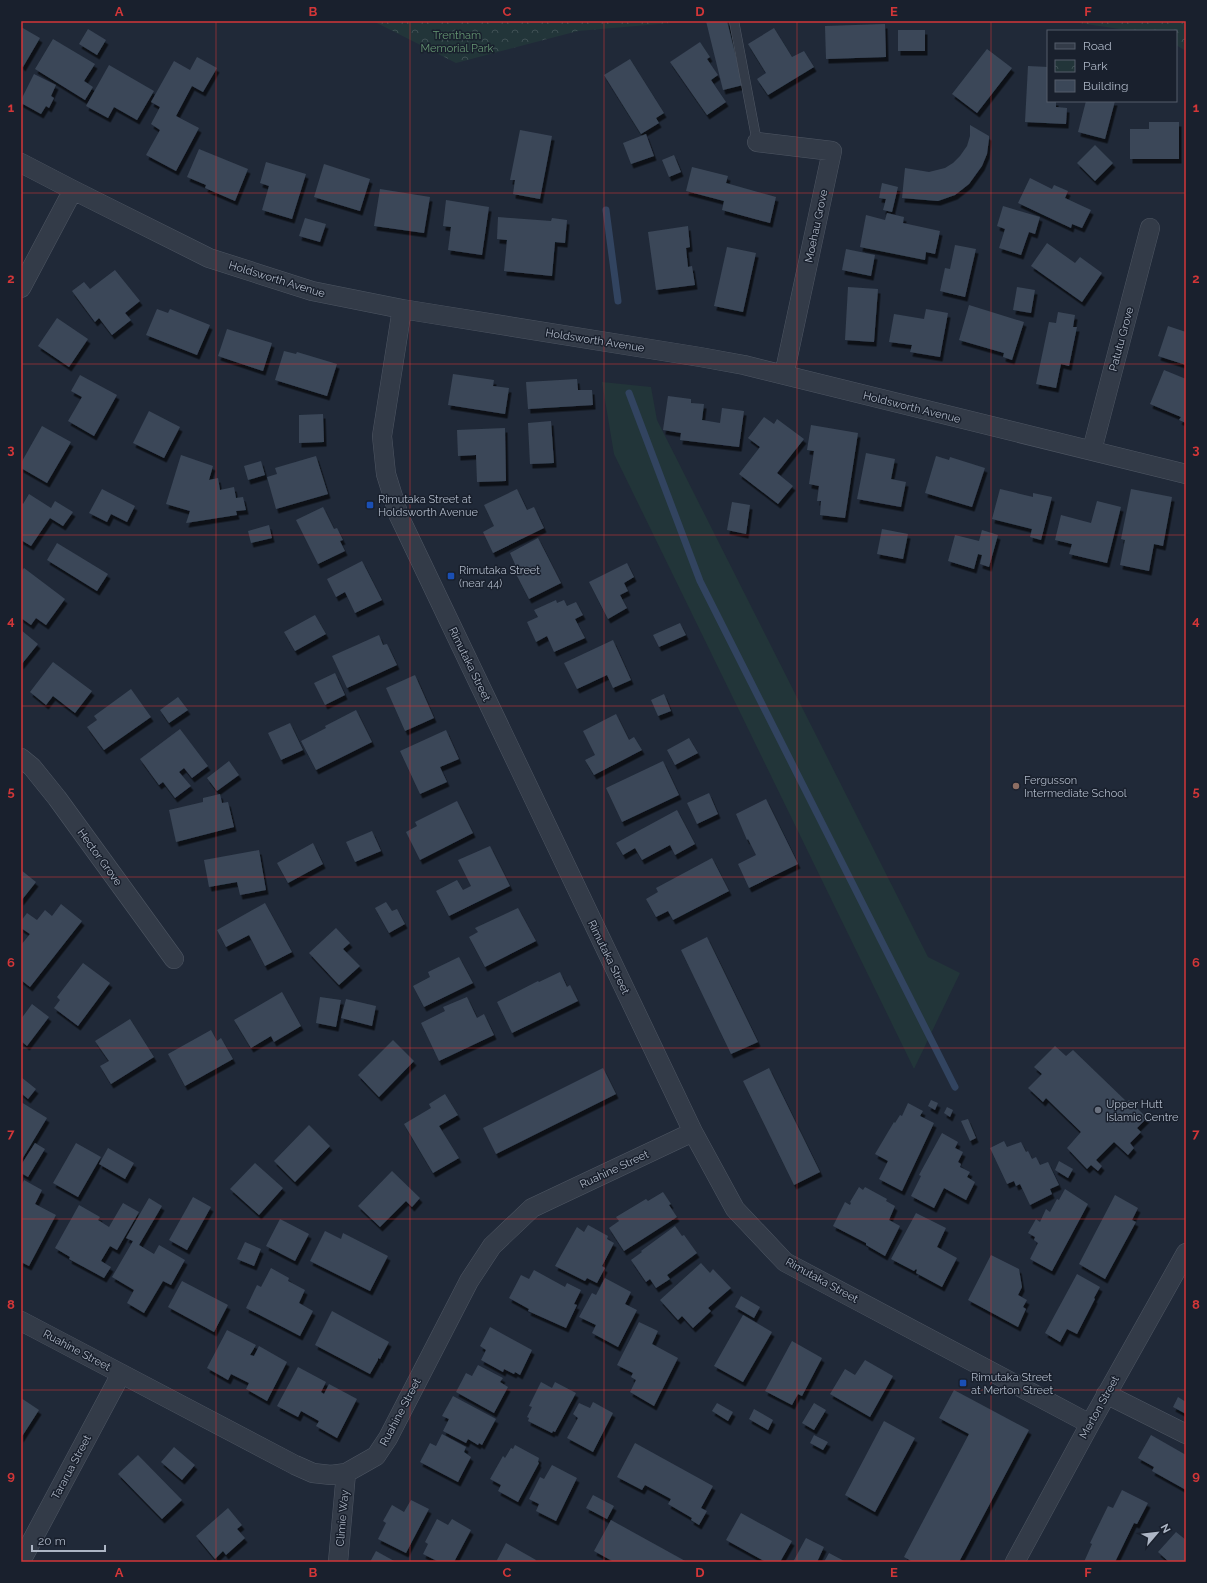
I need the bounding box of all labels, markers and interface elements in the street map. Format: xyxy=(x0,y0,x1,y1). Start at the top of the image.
text: A xyxy=(115,4,124,19)
text: B xyxy=(309,4,318,19)
text: C xyxy=(503,4,512,19)
text: D xyxy=(695,4,705,19)
text: E xyxy=(890,4,898,19)
text: F xyxy=(1084,4,1092,19)
park label: Trentham Memorial Park xyxy=(421,29,494,55)
legend xyxy=(1047,30,1177,102)
text: Road xyxy=(1083,39,1112,53)
text: Park xyxy=(1083,59,1108,73)
text: Building xyxy=(1083,79,1129,93)
text: 1 xyxy=(8,100,15,115)
text: 1 xyxy=(1193,100,1200,115)
street label: Moehau Grove xyxy=(802,188,831,264)
street label: Holdsworth Avenue xyxy=(227,259,327,300)
text: 2 xyxy=(7,271,15,286)
text: 2 xyxy=(1192,271,1200,286)
street label: Patutu Grove xyxy=(1107,305,1136,373)
street label: Holdsworth Avenue xyxy=(545,326,646,355)
street label: Holdsworth Avenue xyxy=(862,389,962,426)
text: 3 xyxy=(7,442,15,457)
text: 3 xyxy=(1192,442,1200,457)
place label: Rimutaka Street at Holdsworth Avenue xyxy=(378,493,478,519)
marker: Rimutaka Street at Holdsworth Avenue xyxy=(365,500,375,510)
place label: Rimutaka Street (near 44) xyxy=(459,564,540,590)
marker: Rimutaka Street (near 44) xyxy=(446,571,456,581)
text: 4 xyxy=(7,613,15,628)
text: 4 xyxy=(1192,613,1200,628)
street label: Rimutaka Street xyxy=(446,625,493,704)
place label: Fergusson Intermediate School xyxy=(1024,774,1127,800)
marker: Fergusson Intermediate School xyxy=(1011,781,1021,791)
text: 5 xyxy=(7,784,15,799)
text: 5 xyxy=(1192,784,1200,799)
street label: Hector Grove xyxy=(75,826,125,889)
street label: Rimutaka Street xyxy=(585,918,632,997)
text: 6 xyxy=(7,955,15,970)
text: 6 xyxy=(1192,955,1200,970)
place label: Upper Hutt Islamic Centre xyxy=(1106,1098,1179,1124)
marker: Upper Hutt Islamic Centre xyxy=(1093,1105,1103,1115)
text: 7 xyxy=(7,1126,15,1141)
text: 7 xyxy=(1192,1126,1200,1141)
street label: Ruahine Street xyxy=(578,1148,651,1191)
street label: Rimutaka Street xyxy=(783,1255,861,1306)
text: 8 xyxy=(7,1297,15,1312)
text: 8 xyxy=(1192,1297,1200,1312)
street label: Ruahine Street xyxy=(41,1327,113,1374)
place label: Rimutaka Street at Merton Street xyxy=(971,1371,1053,1397)
street label: Merton Street xyxy=(1077,1373,1122,1441)
street label: Ruahine Street xyxy=(377,1376,424,1448)
marker: Rimutaka Street at Merton Street xyxy=(958,1378,968,1388)
street label: Tararua Street xyxy=(49,1433,94,1502)
text: 9 xyxy=(7,1468,15,1483)
text: 9 xyxy=(1192,1468,1200,1483)
street label: Climie Way xyxy=(334,1489,351,1547)
north arrow xyxy=(1137,1513,1177,1553)
text: N xyxy=(1158,1522,1173,1535)
scale bar xyxy=(32,1527,105,1553)
text: 20 m xyxy=(38,1534,66,1548)
text: A xyxy=(115,1565,124,1580)
text: B xyxy=(309,1565,318,1580)
text: C xyxy=(503,1565,512,1580)
text: D xyxy=(695,1565,705,1580)
text: E xyxy=(890,1565,898,1580)
text: F xyxy=(1084,1565,1092,1580)

